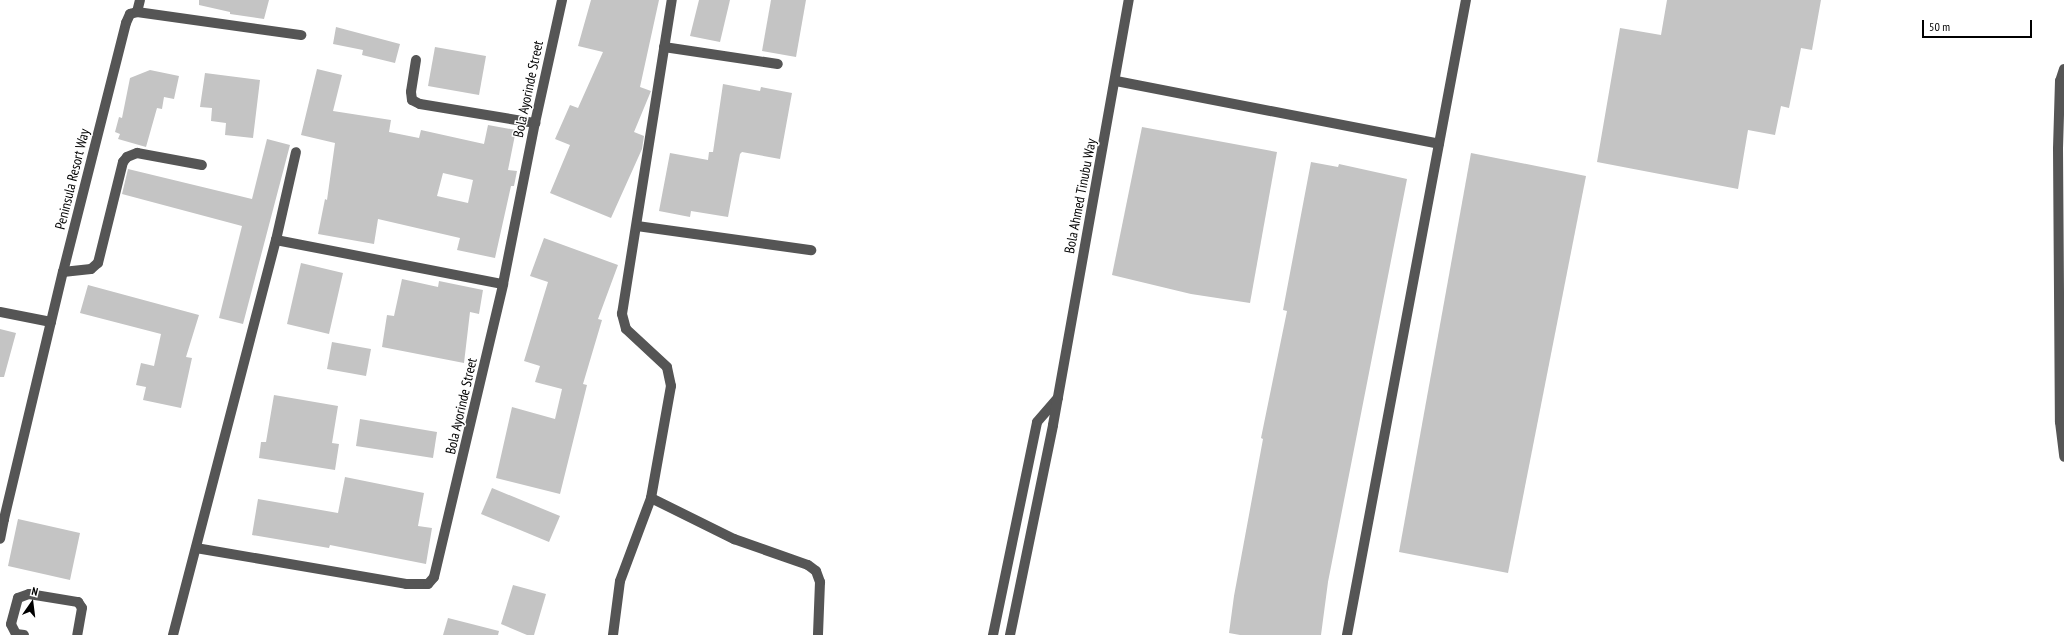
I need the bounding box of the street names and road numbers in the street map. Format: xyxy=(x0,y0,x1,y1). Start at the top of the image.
street label: Bola Ayorinde Street xyxy=(510,39,546,139)
street label: Peninsula Resort Way xyxy=(51,127,93,231)
street label: Bola Ahmed Tinubu Way xyxy=(1061,137,1099,255)
street label: Bola Ayorinde Street xyxy=(442,356,480,456)

